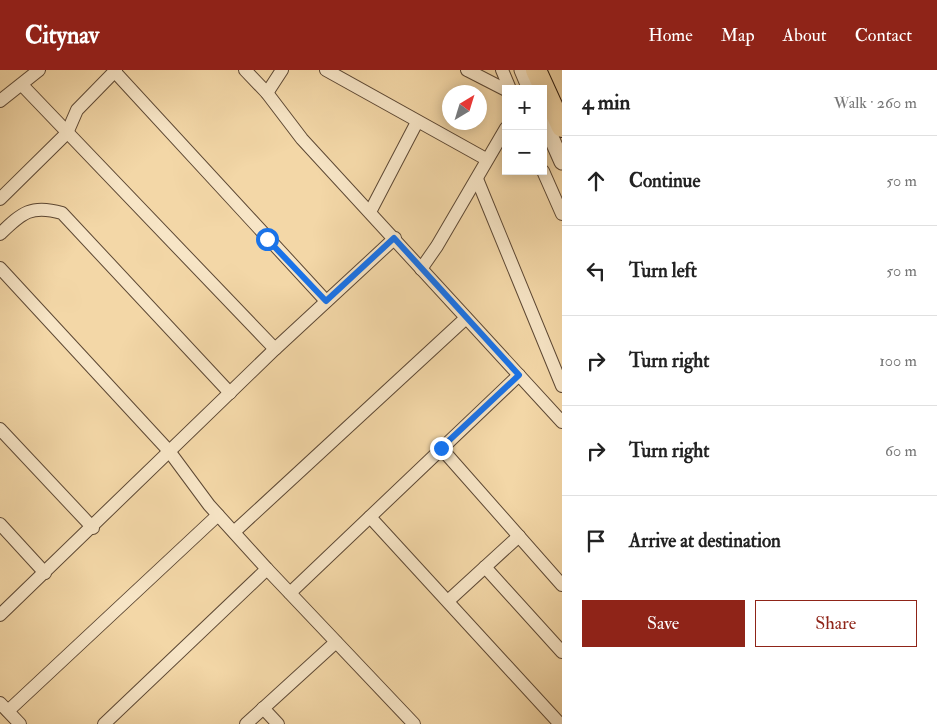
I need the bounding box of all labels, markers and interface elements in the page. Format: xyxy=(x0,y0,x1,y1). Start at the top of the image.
text: Citynav xyxy=(25,20,99,51)
text: Home xyxy=(648,24,693,47)
text: Map xyxy=(721,24,755,47)
text: About xyxy=(783,24,827,47)
text: Contact xyxy=(855,24,912,47)
north arrow xyxy=(442,85,487,130)
map controls xyxy=(502,85,547,175)
button: + xyxy=(502,85,547,130)
text: 4 min xyxy=(582,89,630,116)
text: Walk · 260 m xyxy=(834,93,917,113)
button: − xyxy=(502,130,547,175)
icon: ahead xyxy=(582,167,610,195)
text: Continue xyxy=(629,169,700,193)
text: 50 m xyxy=(886,171,917,191)
route start xyxy=(256,228,279,251)
icon: left xyxy=(582,257,610,285)
text: Turn left xyxy=(629,259,697,283)
text: 50 m xyxy=(886,261,917,281)
icon: right xyxy=(582,347,610,375)
text: Turn right xyxy=(629,349,709,373)
text: 100 m xyxy=(879,351,917,371)
route end xyxy=(430,437,453,460)
icon: right xyxy=(582,437,610,465)
text: Turn right xyxy=(629,439,709,463)
text: 60 m xyxy=(885,441,917,461)
icon: arrive xyxy=(582,527,610,555)
text: Arrive at destination xyxy=(629,529,781,553)
button: Save xyxy=(582,600,745,647)
button: Share xyxy=(755,600,917,647)

